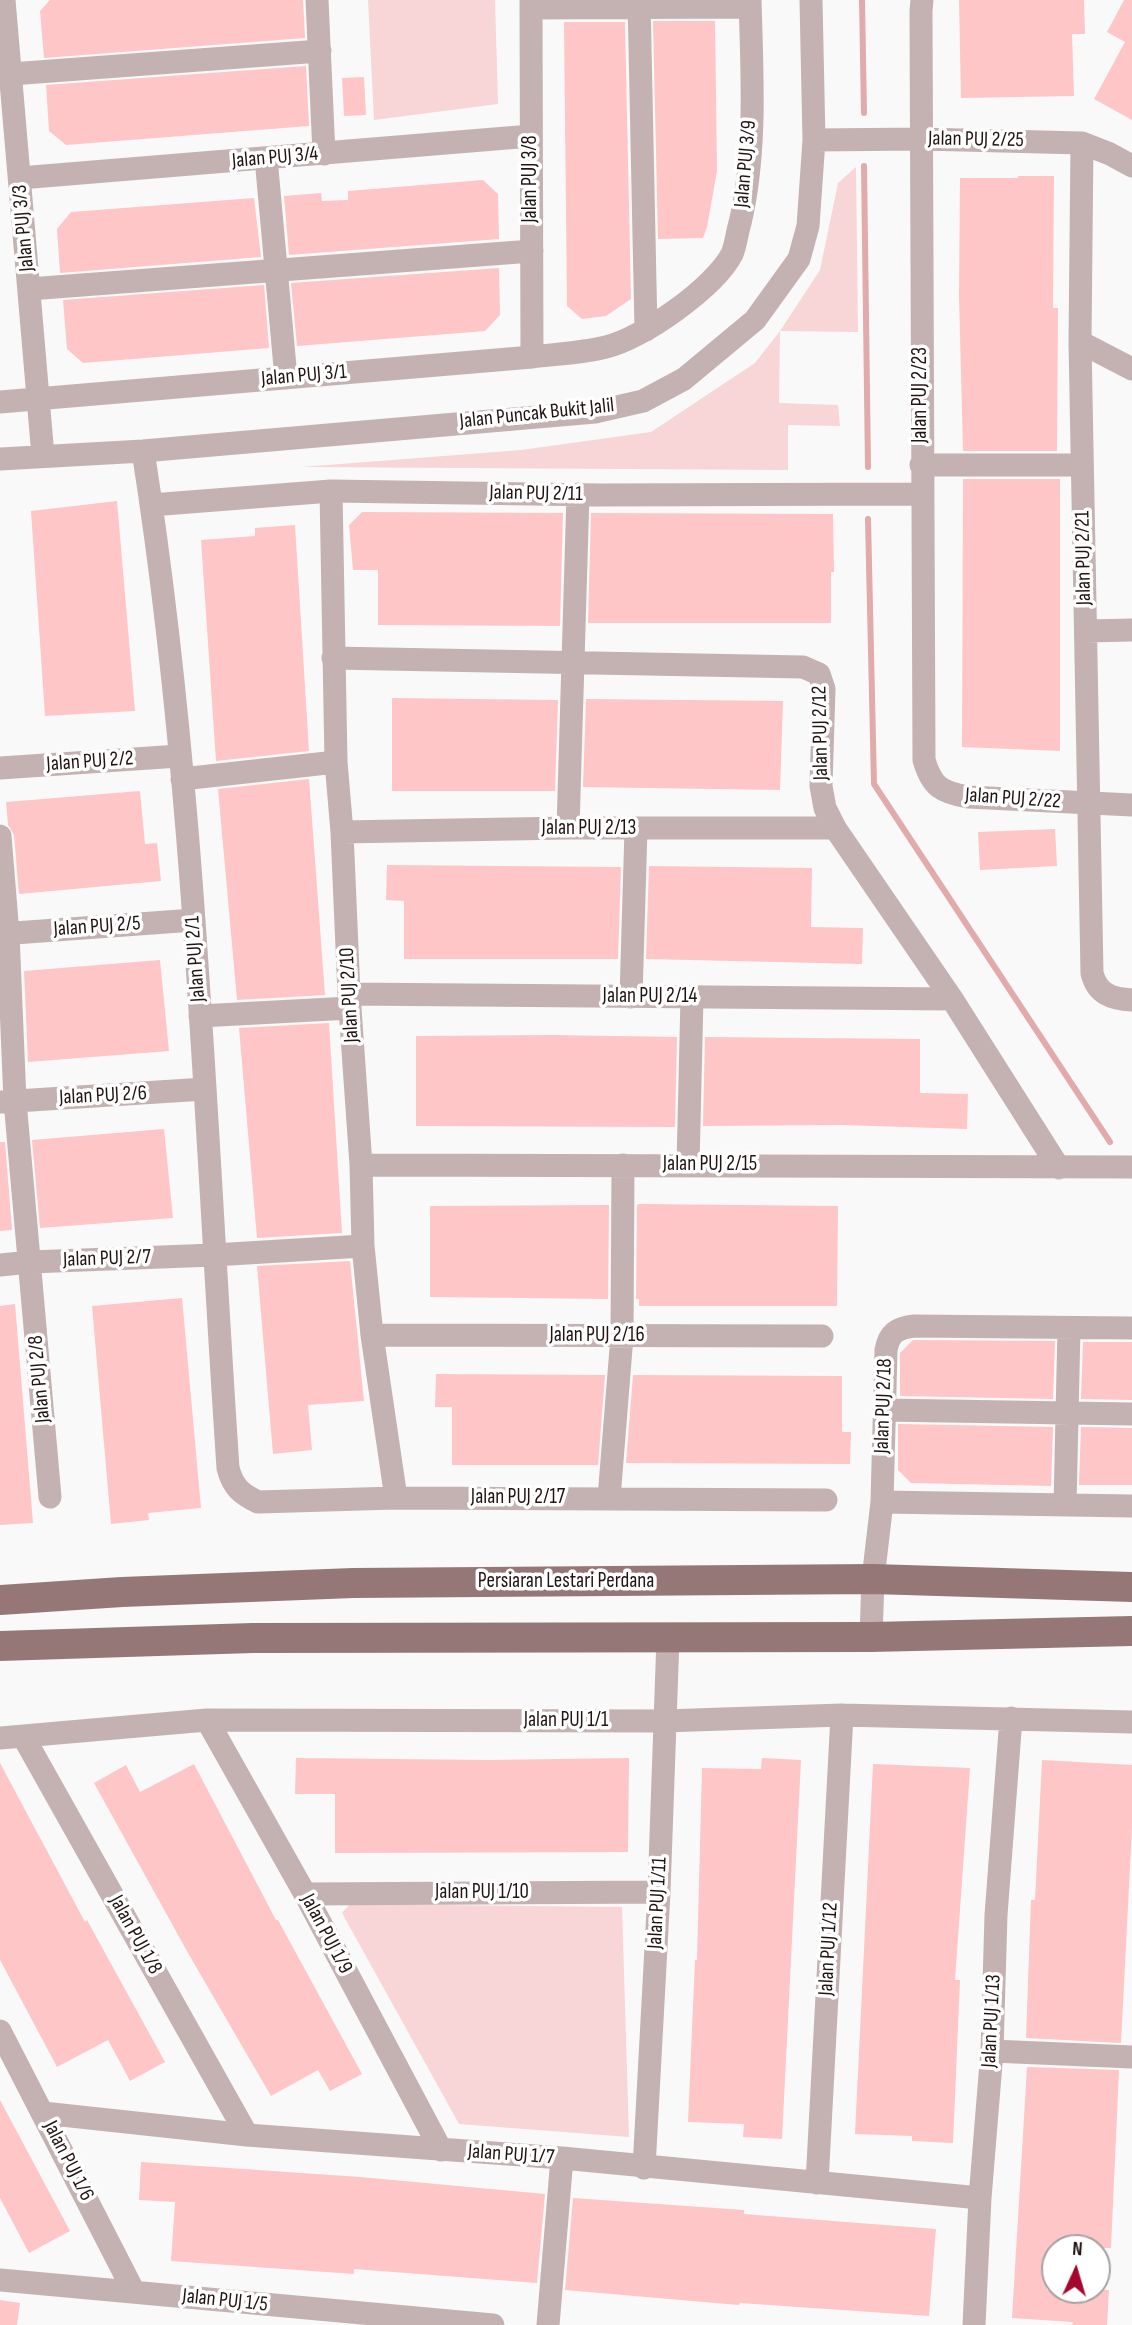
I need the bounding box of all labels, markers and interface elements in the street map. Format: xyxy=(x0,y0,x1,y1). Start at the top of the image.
street label: Jalan PUJ 3/9 xyxy=(730,119,762,209)
street label: Jalan PUJ 2/25 xyxy=(928,127,1024,153)
street label: Jalan PUJ 3/8 xyxy=(518,135,544,223)
street label: Jalan PUJ 3/4 xyxy=(231,142,319,174)
street label: Jalan PUJ 3/3 xyxy=(8,184,40,272)
street label: Jalan PUJ 2/23 xyxy=(908,347,934,443)
street label: Jalan PUJ 3/1 xyxy=(260,360,348,392)
street label: Jalan Puncak Bukit Jalil xyxy=(458,393,616,435)
street label: Jalan PUJ 2/11 xyxy=(489,481,583,507)
street label: Jalan PUJ 2/21 xyxy=(1071,510,1097,606)
street label: Jalan PUJ 2/12 xyxy=(808,685,834,781)
street label: Jalan PUJ 2/2 xyxy=(46,746,134,778)
street label: Jalan PUJ 2/22 xyxy=(964,783,1062,815)
street label: Jalan PUJ 2/13 xyxy=(542,816,636,842)
street label: Jalan PUJ 2/5 xyxy=(53,911,141,943)
street label: Jalan PUJ 2/1 xyxy=(180,915,212,1003)
street label: Jalan PUJ 2/10 xyxy=(335,947,365,1043)
street label: Jalan PUJ 2/14 xyxy=(603,984,697,1010)
street label: Jalan PUJ 2/6 xyxy=(58,1081,148,1111)
street label: Jalan PUJ 2/15 xyxy=(663,1152,757,1178)
street label: Jalan PUJ 2/7 xyxy=(63,1245,151,1273)
street label: Jalan PUJ 2/16 xyxy=(549,1323,645,1349)
street label: Jalan PUJ 2/8 xyxy=(24,1334,56,1424)
street label: Jalan PUJ 2/18 xyxy=(870,1358,898,1454)
street label: Jalan PUJ 2/17 xyxy=(471,1485,565,1511)
street label: Persiaran Lestari Perdana xyxy=(478,1569,654,1595)
street label: Jalan PUJ 1/1 xyxy=(524,1708,608,1734)
street label: Jalan PUJ 1/11 xyxy=(643,1856,673,1950)
street label: Jalan PUJ 1/10 xyxy=(435,1880,529,1906)
street label: Jalan PUJ 1/9 xyxy=(295,1890,357,1978)
street label: Jalan PUJ 1/8 xyxy=(103,1891,167,1979)
street label: Jalan PUJ 1/12 xyxy=(814,1902,844,1996)
street label: Jalan PUJ 1/13 xyxy=(977,1974,1007,2068)
street label: Jalan PUJ 1/6 xyxy=(37,2117,99,2205)
street label: Jalan PUJ 1/7 xyxy=(467,2139,555,2171)
north arrow xyxy=(1041,2234,1111,2304)
text: N xyxy=(1071,2238,1083,2261)
street label: Jalan PUJ 1/5 xyxy=(181,2284,269,2318)

